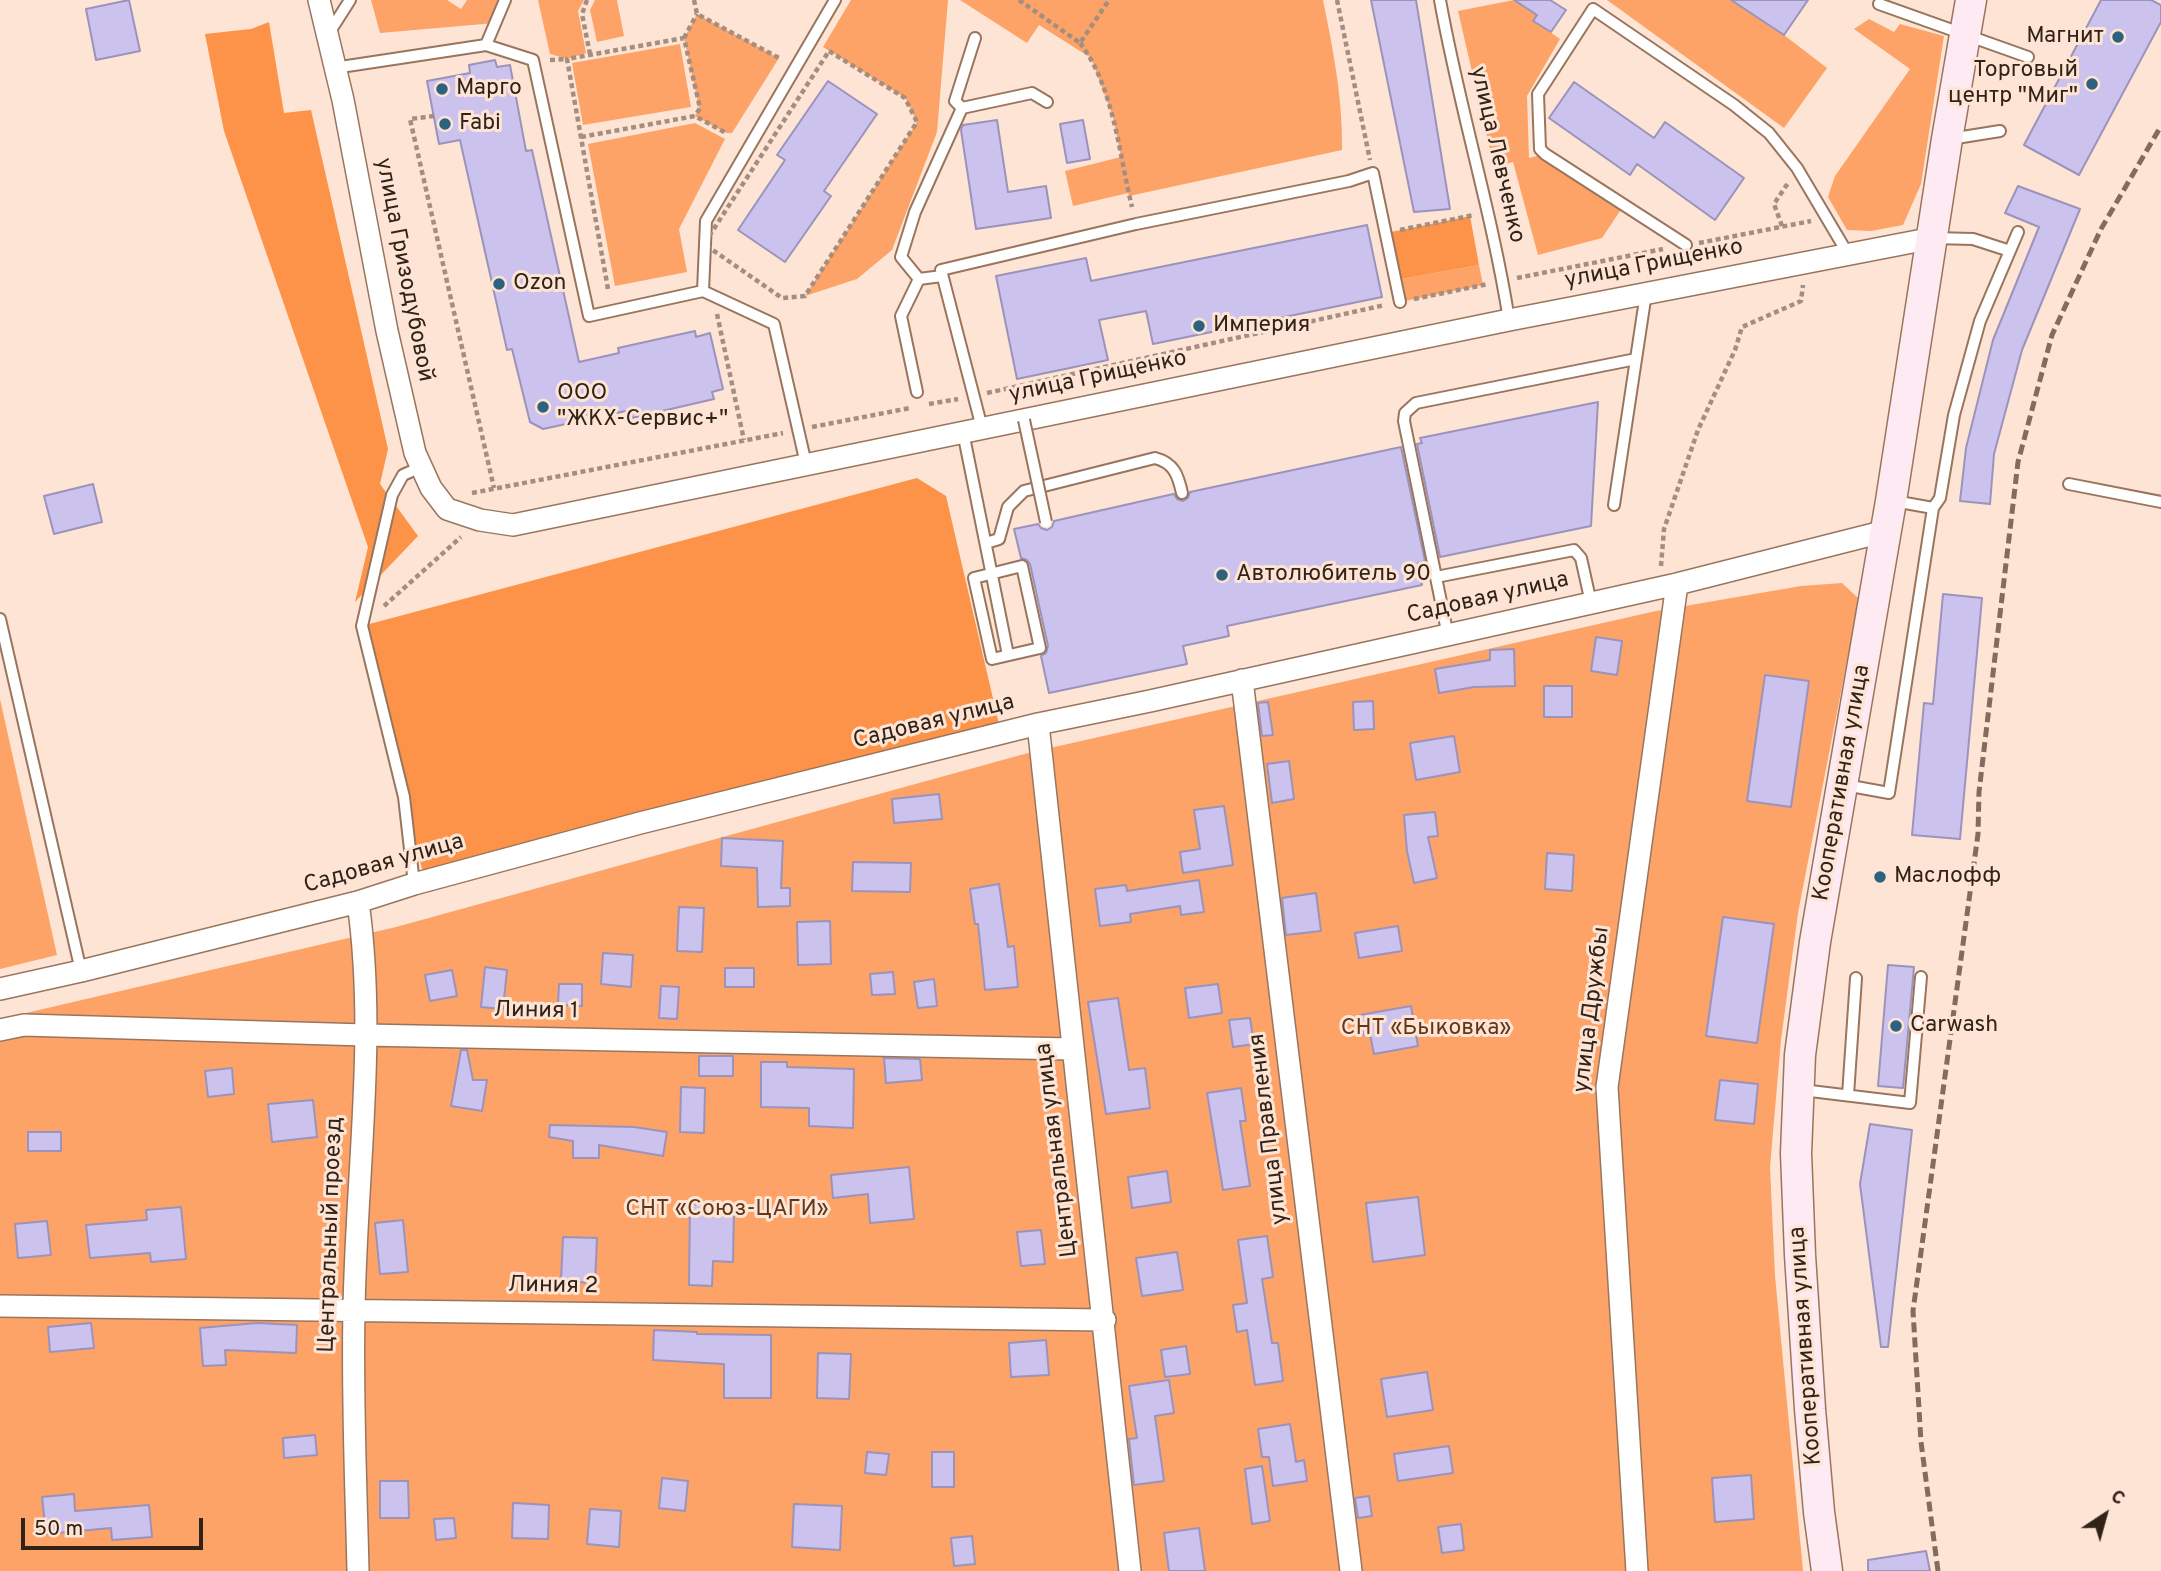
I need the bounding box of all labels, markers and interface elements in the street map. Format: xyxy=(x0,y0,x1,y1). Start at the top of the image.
place label: Магнит xyxy=(2026,23,2104,51)
marker: Магнит xyxy=(2110,29,2126,45)
place label: Торговый центр "Миг" xyxy=(1948,57,2078,111)
street label: улица Левченко xyxy=(1462,64,1530,246)
place label: Марго xyxy=(456,75,522,103)
marker: Торговый центр "Миг" xyxy=(2084,76,2100,92)
marker: Марго xyxy=(434,81,450,97)
place label: Fabi xyxy=(459,110,501,138)
marker: Fabi xyxy=(437,116,453,132)
street label: улица Гризодубовой xyxy=(368,156,438,384)
street label: улица Грищенко xyxy=(1562,234,1746,296)
place label: Ozon xyxy=(513,270,566,298)
marker: Ozon xyxy=(491,276,507,292)
place label: Империя xyxy=(1213,312,1310,340)
marker: Империя xyxy=(1191,318,1207,334)
street label: улица Грищенко xyxy=(1007,346,1189,410)
place label: ООО "ЖКХ-Сервис+" xyxy=(557,380,728,434)
marker: ООО "ЖКХ-Сервис+" xyxy=(535,399,551,415)
place label: Автолюбитель 90 xyxy=(1236,561,1431,589)
marker: Автолюбитель 90 xyxy=(1214,567,1230,583)
street label: Садовая улица xyxy=(1404,567,1572,631)
street label: Кооперативная улица xyxy=(1809,663,1877,903)
street label: Садовая улица xyxy=(851,690,1017,756)
street label: Садовая улица xyxy=(301,829,467,901)
place label: Маслофф xyxy=(1894,863,2001,891)
marker: Маслофф xyxy=(1872,869,1888,885)
street label: улица Дружбы xyxy=(1569,925,1617,1095)
street label: Линия 1 xyxy=(493,997,579,1027)
place label: Carwash xyxy=(1910,1012,1998,1040)
park label: СНТ «Быковка» xyxy=(1341,1015,1511,1043)
marker: Carwash xyxy=(1888,1018,1904,1034)
street label: улица Правления xyxy=(1245,1032,1295,1226)
street label: Центральная улица xyxy=(1031,1041,1085,1259)
street label: Центральный проезд xyxy=(314,1117,350,1353)
park label: СНТ «Союз-ЦАГИ» xyxy=(625,1196,829,1224)
street label: Кооперативная улица xyxy=(1785,1226,1829,1466)
street label: Линия 2 xyxy=(507,1272,599,1302)
north arrow xyxy=(2070,1480,2140,1550)
text: С xyxy=(2105,1485,2129,1511)
scale bar xyxy=(24,1504,206,1548)
text: 50 m xyxy=(34,1516,83,1543)

